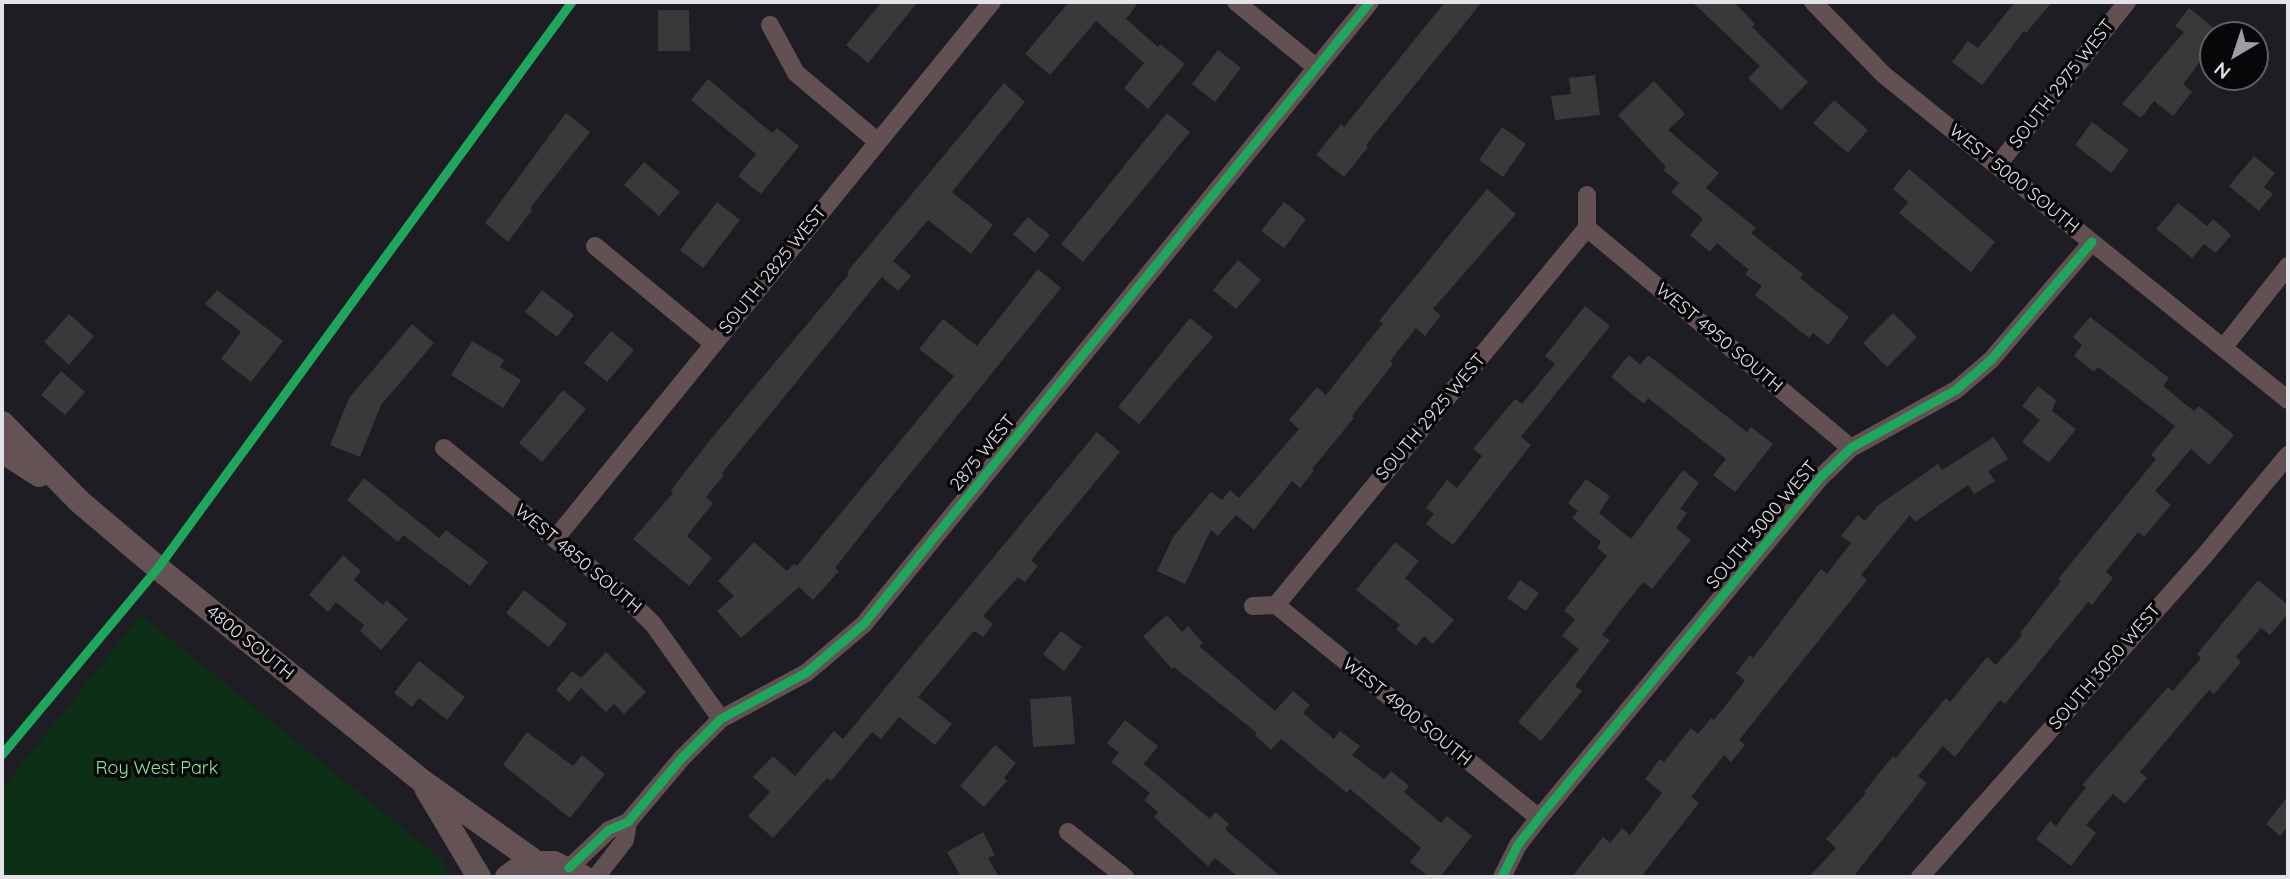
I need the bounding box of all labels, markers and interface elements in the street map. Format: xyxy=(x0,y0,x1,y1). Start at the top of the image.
street label: SOUTH 2975 WEST xyxy=(2005,15,2119,153)
north arrow xyxy=(2199,21,2269,91)
text: N xyxy=(2209,57,2235,84)
street label: WEST 5000 SOUTH xyxy=(1945,120,2083,238)
street label: SOUTH 2825 WEST xyxy=(715,202,831,338)
street label: WEST 4950 SOUTH xyxy=(1651,279,1787,397)
street label: SOUTH 2925 WEST xyxy=(1372,349,1490,485)
street label: 2875 WEST xyxy=(946,411,1020,495)
street label: SOUTH 3000 WEST xyxy=(1702,457,1822,593)
street label: WEST 4850 SOUTH xyxy=(510,500,646,618)
street label: SOUTH 3050 WEST xyxy=(2044,600,2166,734)
street label: 4800 SOUTH xyxy=(202,601,298,685)
street label: WEST 4900 SOUTH xyxy=(1338,653,1476,771)
park label: Roy West Park xyxy=(96,758,218,780)

